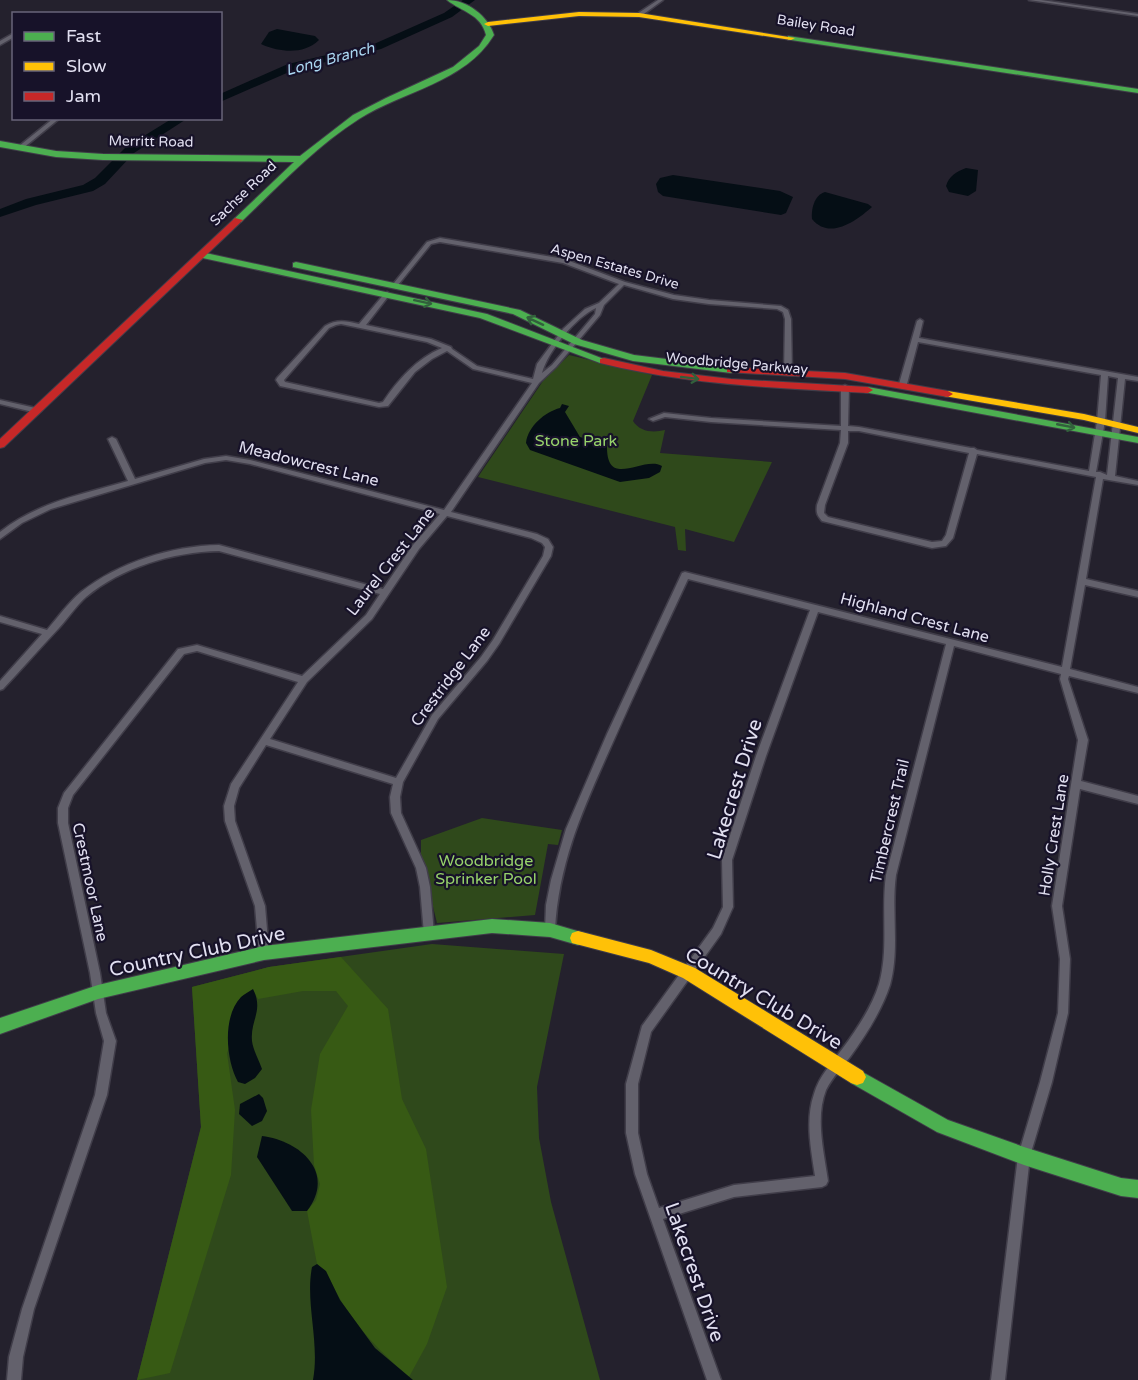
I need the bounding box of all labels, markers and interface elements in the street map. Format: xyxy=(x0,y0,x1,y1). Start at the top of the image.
street label: Bailey Road xyxy=(776,11,856,40)
legend xyxy=(12,12,222,120)
text: Fast xyxy=(66,25,101,47)
water label: Long Branch xyxy=(284,38,377,79)
text: Slow xyxy=(66,55,107,77)
text: Jam xyxy=(66,85,101,107)
street label: Merritt Road xyxy=(108,132,194,151)
street label: Sachse Road xyxy=(207,157,280,229)
street label: Aspen Estates Drive xyxy=(549,240,681,293)
one-way arrow xyxy=(413,297,432,308)
one-way arrow xyxy=(526,315,544,327)
street label: Woodbridge Parkway xyxy=(665,349,809,378)
one-way arrow xyxy=(680,373,700,384)
one-way arrow xyxy=(1056,420,1075,431)
park label: Stone Park xyxy=(535,431,617,451)
street label: Meadowcrest Lane xyxy=(237,437,381,491)
street label: Laurel Crest Lane xyxy=(342,504,439,620)
street label: Highland Crest Lane xyxy=(838,588,992,647)
street label: Crestridge Lane xyxy=(407,623,495,731)
street label: Lakecrest Drive xyxy=(702,716,768,862)
street label: Timbercrest Trail xyxy=(866,757,914,885)
street label: Holly Crest Lane xyxy=(1034,773,1073,898)
street label: Crestmoor Lane xyxy=(68,821,112,944)
park label: Woodbridge Sprinker Pool xyxy=(435,851,537,889)
street label: Country Club Drive xyxy=(107,922,287,982)
street label: Country Club Drive xyxy=(680,942,846,1055)
street label: Lakecrest Drive xyxy=(659,1200,729,1345)

